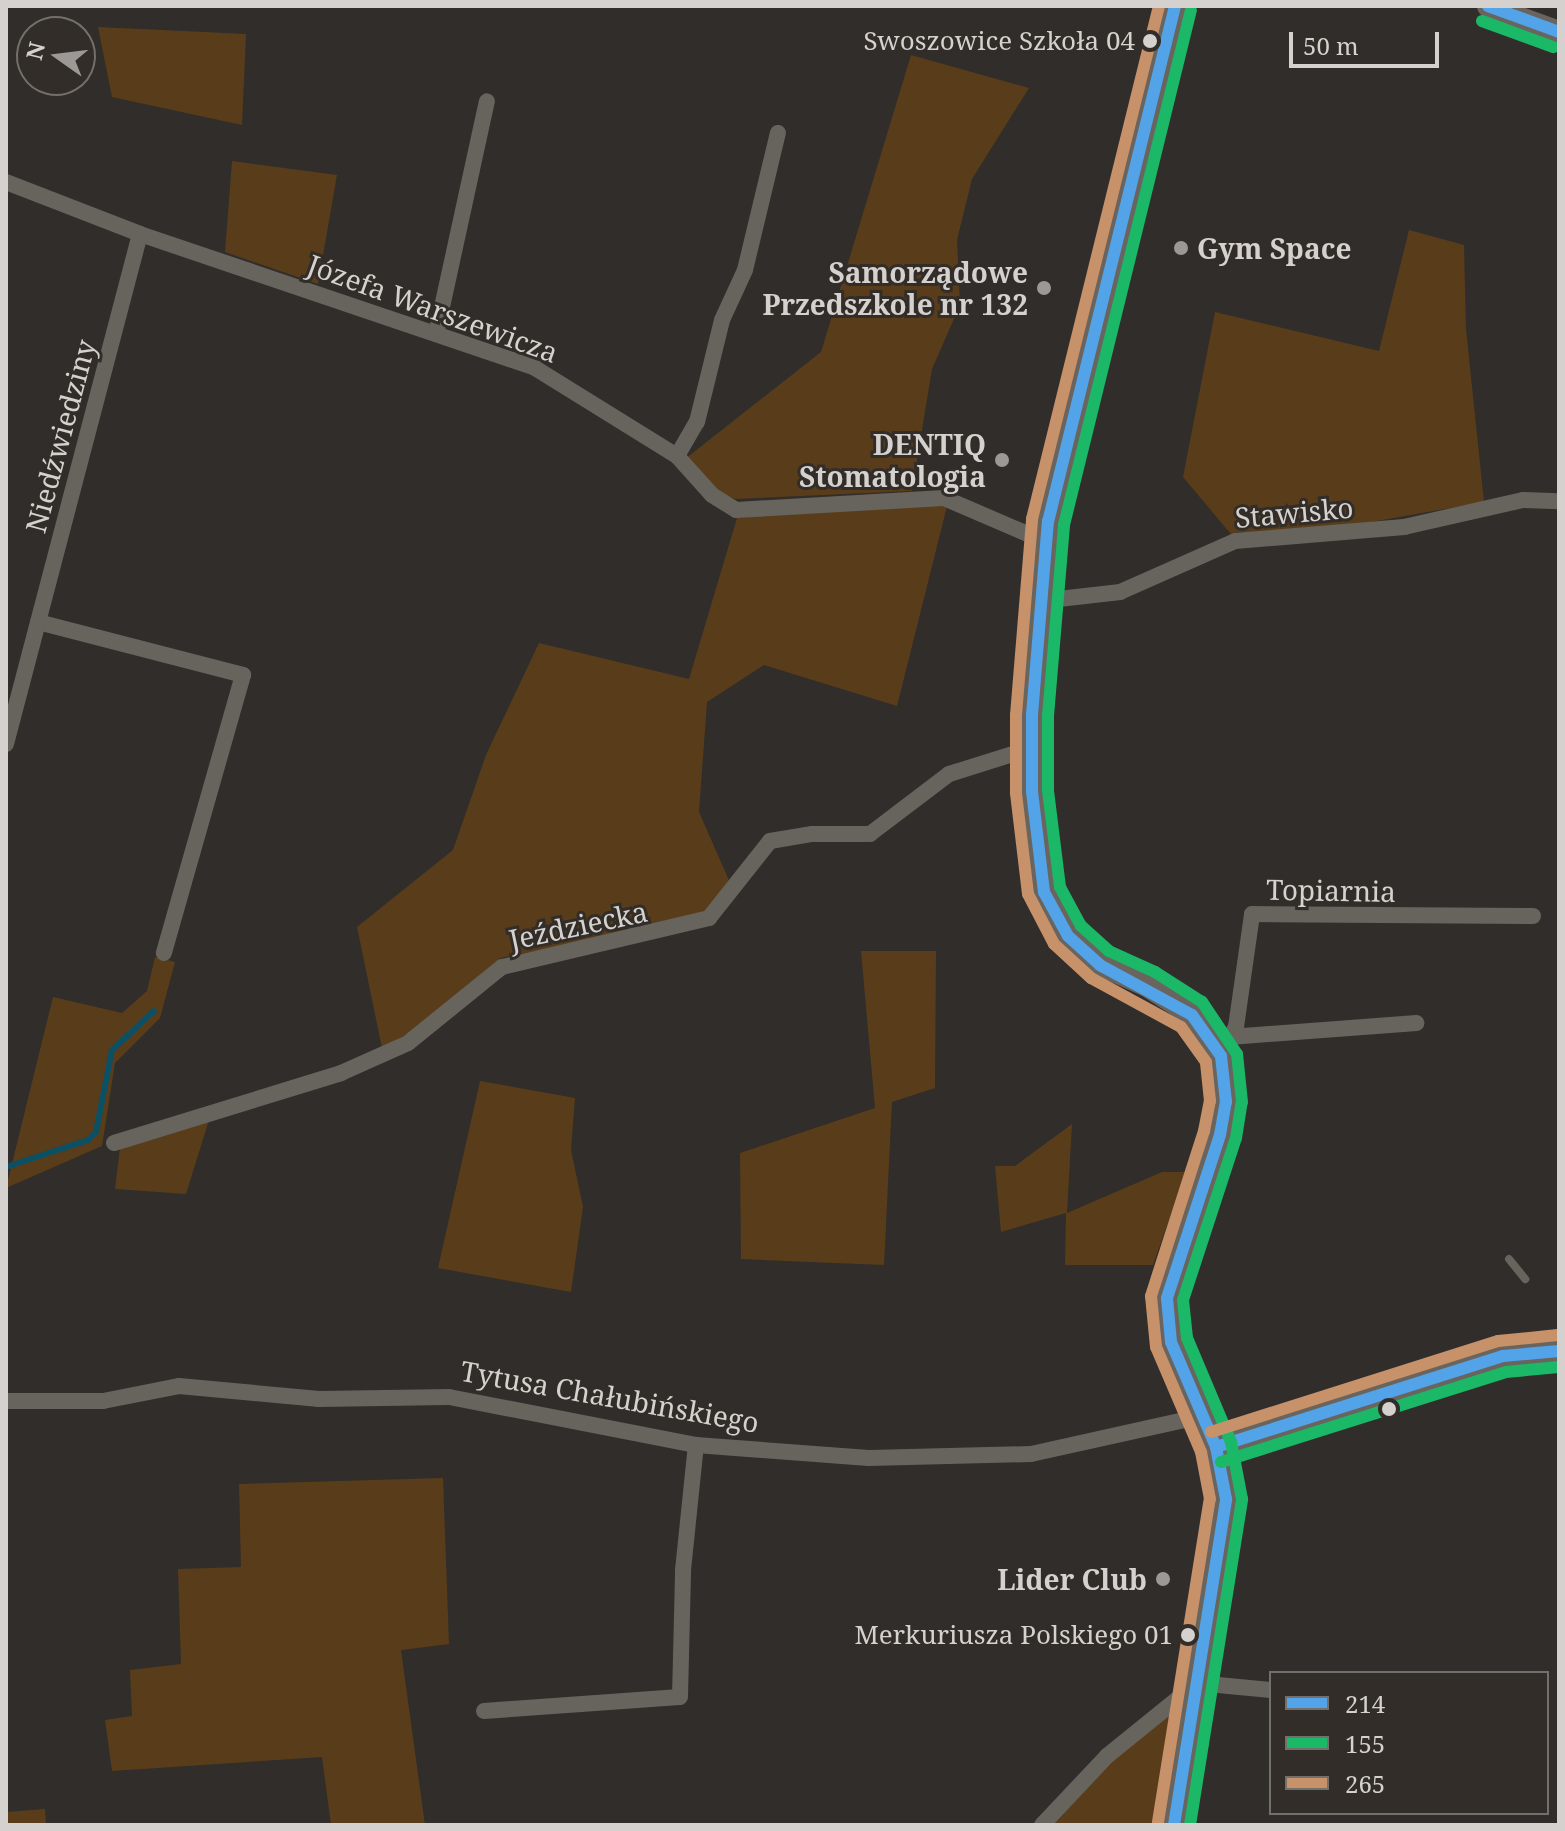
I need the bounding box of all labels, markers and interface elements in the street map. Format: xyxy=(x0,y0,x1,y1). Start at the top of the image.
north arrow xyxy=(16,16,96,96)
scale bar xyxy=(1293,16,1443,66)
place label: Swoszowice Szkoła 04 xyxy=(863,25,1135,57)
text: 50 m xyxy=(1303,29,1359,62)
marker: Swoszowice Szkoła 04 xyxy=(1142,33,1158,49)
text: N xyxy=(18,39,51,63)
place label: Gym Space xyxy=(1197,231,1352,265)
marker: Gym Space xyxy=(1172,239,1190,257)
street label: Józefa Warszewicza xyxy=(303,247,563,369)
place label: Samorządowe Przedszkole nr 132 xyxy=(763,255,1028,321)
marker: Samorządowe Przedszkole nr 132 xyxy=(1035,279,1053,297)
street label: Niedźwiedziny xyxy=(18,336,102,536)
place label: DENTIQ Stomatologia xyxy=(799,427,986,493)
marker: DENTIQ Stomatologia xyxy=(993,451,1011,469)
street label: Stawisko xyxy=(1233,490,1355,534)
street label: Topiarnia xyxy=(1266,872,1396,908)
street label: Jeździecka xyxy=(506,894,650,956)
street label: Tytusa Chałubińskiego xyxy=(458,1353,762,1439)
unlabelled marker xyxy=(1381,1401,1397,1417)
place label: Lider Club xyxy=(997,1562,1147,1596)
marker: Lider Club xyxy=(1154,1570,1172,1588)
place label: Merkuriusza Polskiego 01 xyxy=(855,1619,1173,1651)
marker: Merkuriusza Polskiego 01 xyxy=(1180,1627,1196,1643)
legend xyxy=(1269,1671,1549,1815)
text: 214 xyxy=(1345,1687,1385,1720)
text: 155 xyxy=(1345,1727,1385,1760)
text: 265 xyxy=(1345,1767,1385,1800)

